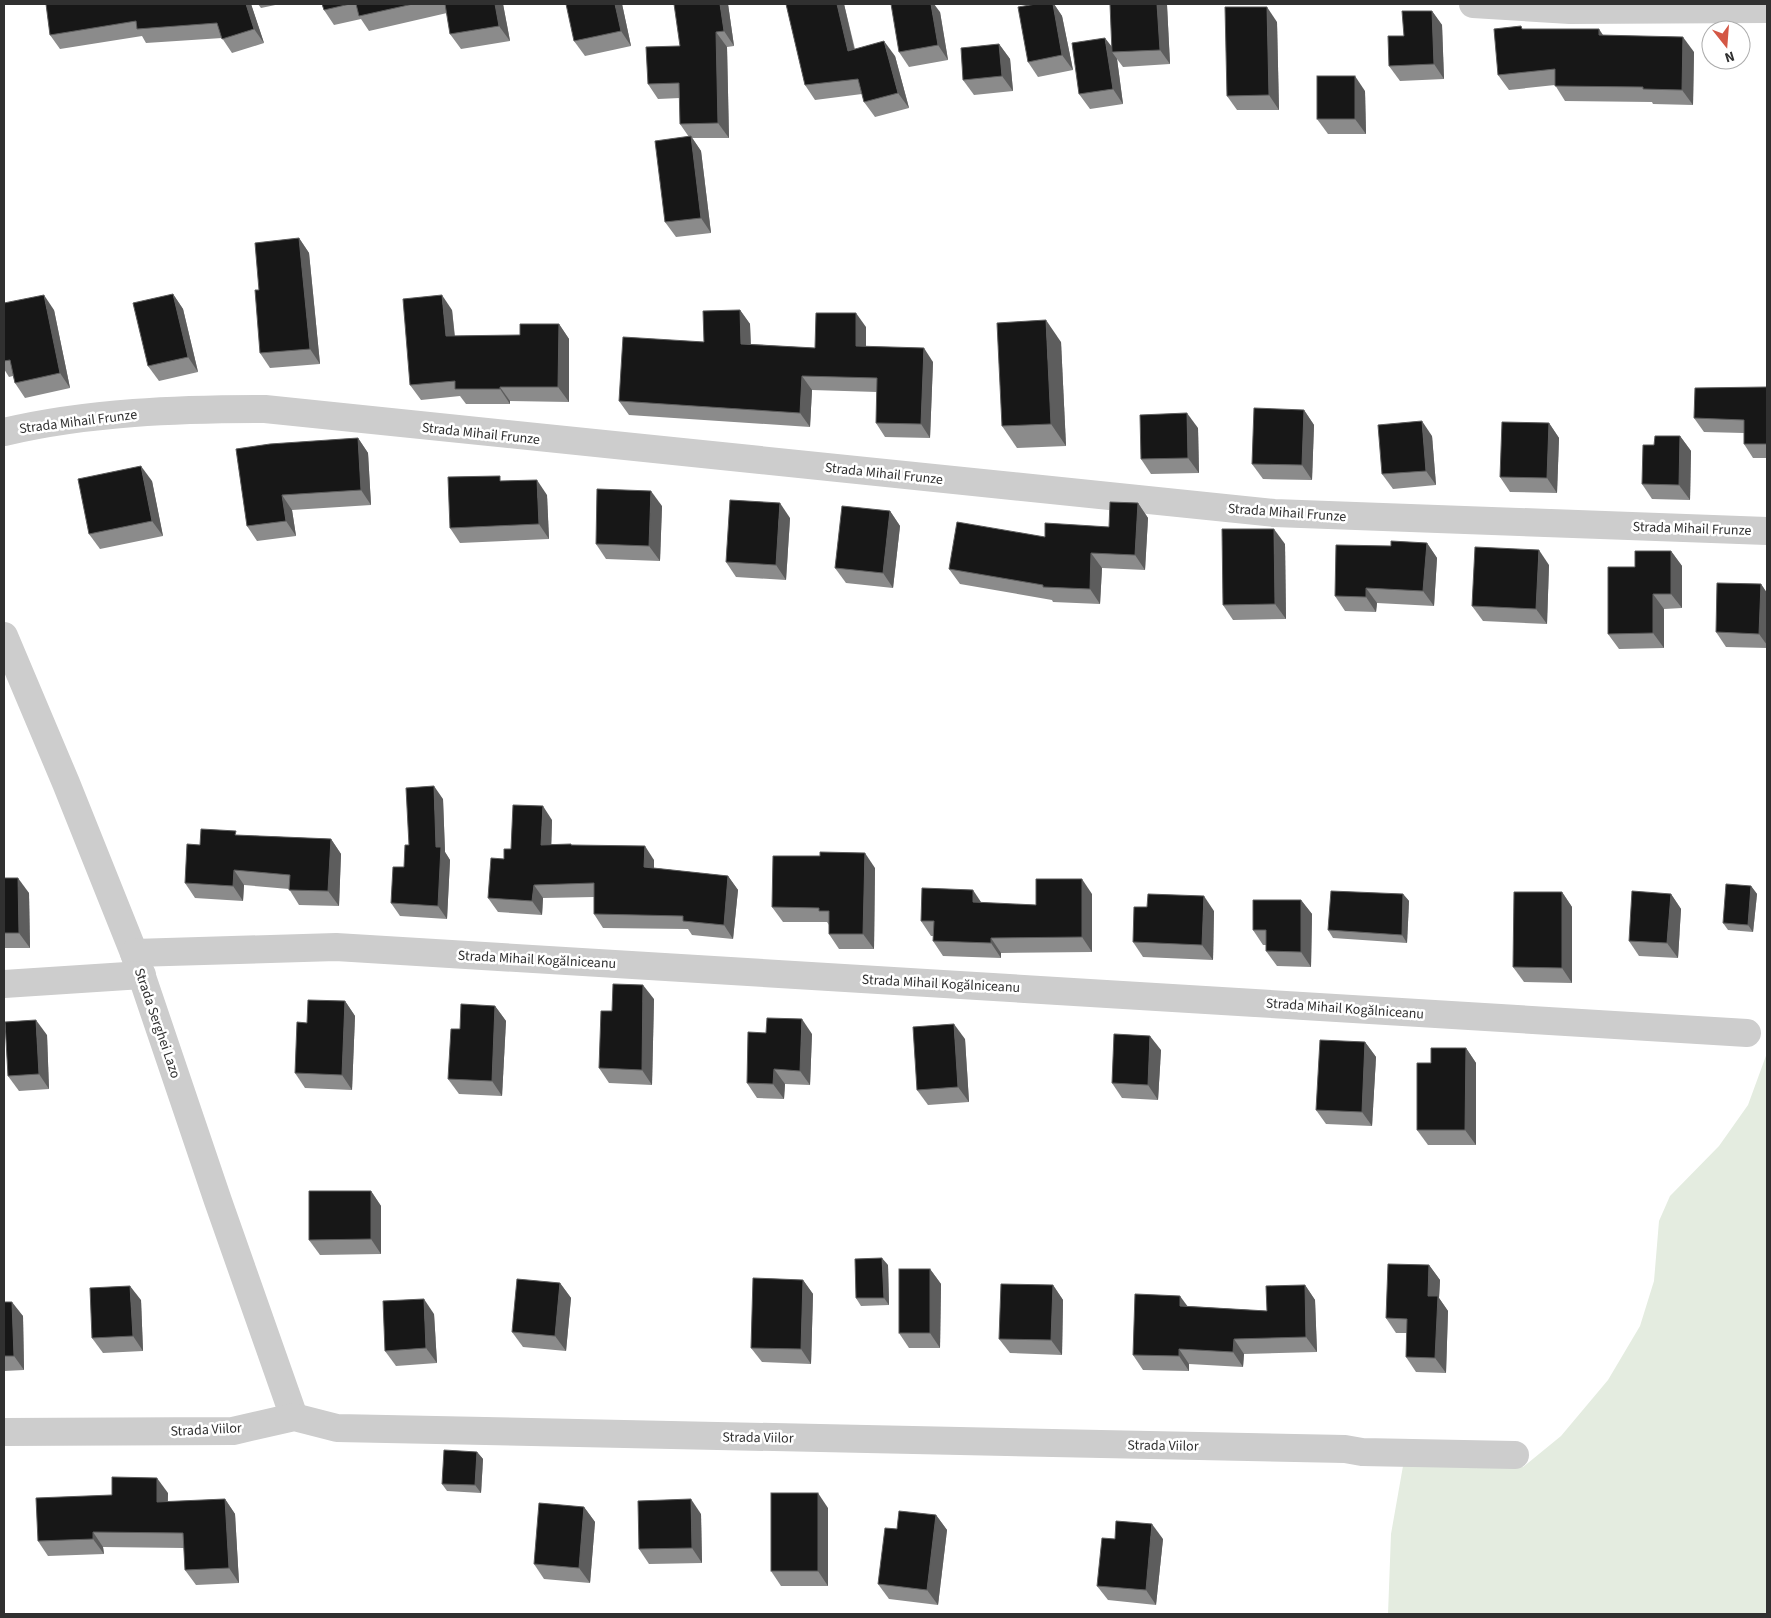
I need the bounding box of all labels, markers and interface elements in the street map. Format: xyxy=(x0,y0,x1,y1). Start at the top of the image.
north arrow xyxy=(1701,20,1751,70)
text: N xyxy=(1722,46,1737,67)
street label: Strada Mihail Frunze xyxy=(18,405,138,439)
street label: Strada Mihail Frunze xyxy=(421,418,541,450)
street label: Strada Mihail Frunze xyxy=(824,458,944,490)
street label: Strada Mihail Frunze xyxy=(1227,499,1347,527)
street label: Strada Mihail Frunze xyxy=(1632,517,1752,541)
street label: Strada Mihail Kogălniceanu xyxy=(457,946,617,974)
street label: Strada Serghei Lazo xyxy=(129,966,185,1081)
street label: Strada Mihail Kogălniceanu xyxy=(861,970,1021,998)
street label: Strada Mihail Kogălniceanu xyxy=(1265,993,1425,1025)
street label: Strada Viilor xyxy=(170,1418,242,1442)
street label: Strada Viilor xyxy=(722,1427,794,1449)
street label: Strada Viilor xyxy=(1127,1435,1199,1457)

